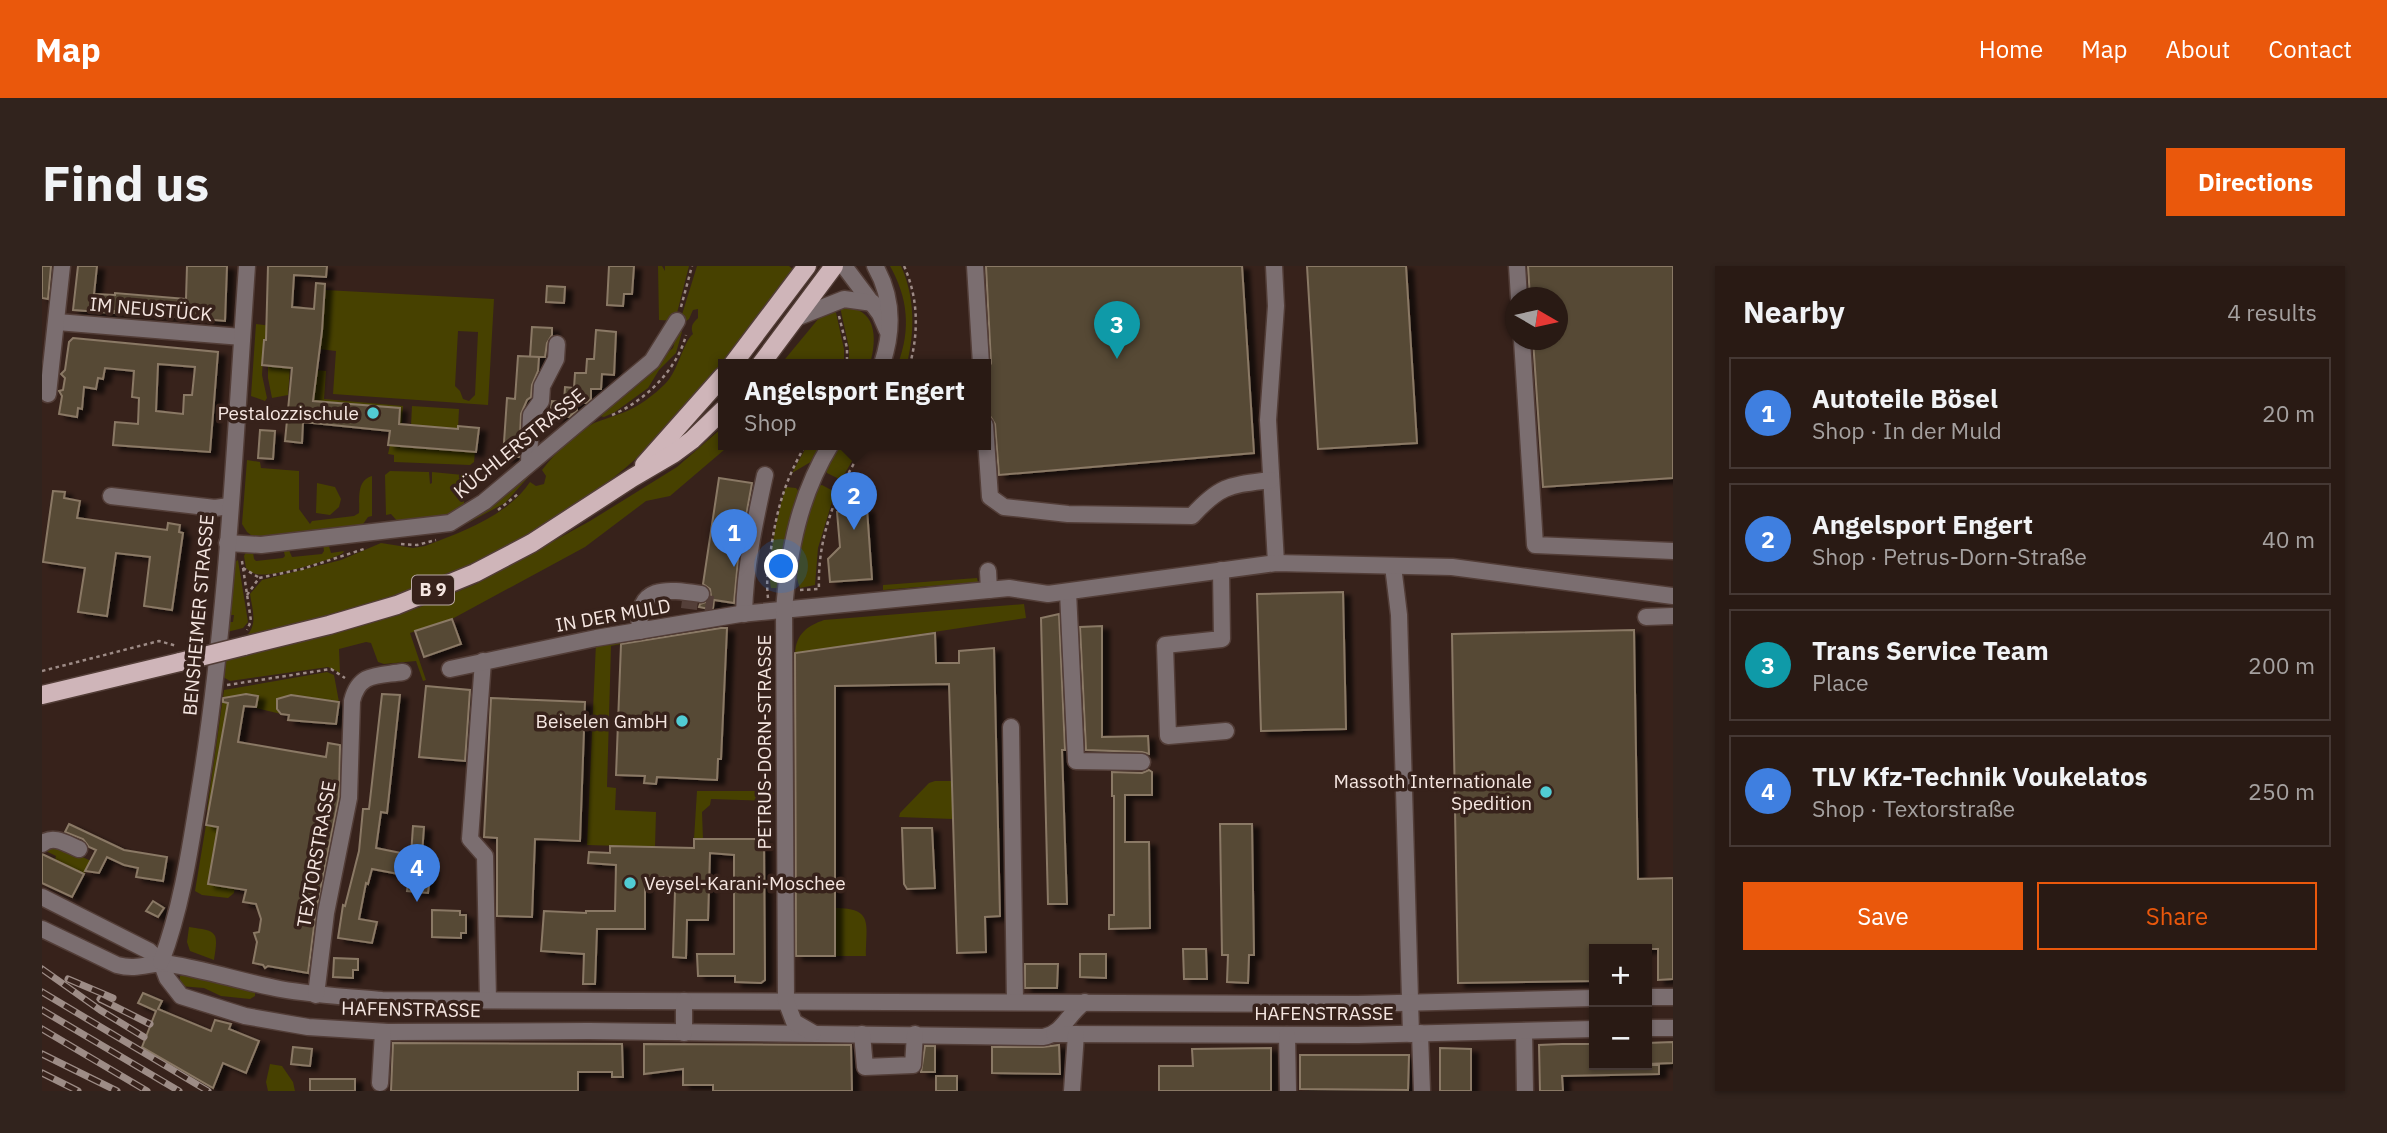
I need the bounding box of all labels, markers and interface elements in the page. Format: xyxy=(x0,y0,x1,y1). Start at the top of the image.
text: Map xyxy=(35,28,101,71)
text: Home xyxy=(1979,33,2043,65)
text: Map xyxy=(2081,33,2127,65)
text: About xyxy=(2165,33,2230,65)
text: Contact xyxy=(2268,33,2352,65)
button: Directions xyxy=(2166,148,2345,216)
text: Find us xyxy=(42,151,209,214)
north arrow xyxy=(1505,287,1568,350)
street label: IM NEUSTÜCK xyxy=(89,292,213,326)
text: Nearby xyxy=(1743,292,1845,331)
text: 4 results xyxy=(2227,297,2317,327)
pin: 3 xyxy=(1094,301,1140,359)
popup xyxy=(718,359,991,450)
text: Angelsport Engert xyxy=(744,373,965,407)
text: Autoteile Bösel xyxy=(1812,381,1998,415)
street label: KÜCHLERSTRASSE xyxy=(449,383,589,503)
text: 1 xyxy=(1761,398,1775,428)
text: 20 m xyxy=(2262,398,2315,428)
place label: Pestalozzischule xyxy=(217,401,359,425)
marker: Pestalozzischule xyxy=(365,405,381,421)
text: Shop xyxy=(744,407,797,437)
text: Shop · In der Muld xyxy=(1812,415,2002,445)
pin: 2 xyxy=(831,472,877,530)
text: Angelsport Engert xyxy=(1812,507,2033,541)
pin: 1 xyxy=(711,509,757,567)
street label: BENSHEIMER STRASSE xyxy=(177,513,219,717)
text: 2 xyxy=(1761,524,1775,554)
text: 40 m xyxy=(2262,524,2315,554)
text: Shop · Petrus-Dorn-Straße xyxy=(1812,541,2087,571)
your location xyxy=(764,549,798,583)
road number: B 9 xyxy=(412,576,454,604)
street label: IN DER MULD xyxy=(554,593,672,637)
text: Trans Service Team xyxy=(1812,633,2049,667)
street label: PETRUS-DORN-STRASSE xyxy=(752,634,776,850)
text: 3 xyxy=(1761,650,1775,680)
text: 200 m xyxy=(2248,650,2315,680)
text: Place xyxy=(1812,667,1869,697)
place label: Beiselen GmbH xyxy=(536,709,668,733)
marker: Beiselen GmbH xyxy=(674,713,690,729)
text: TLV Kfz-Technik Voukelatos xyxy=(1812,759,2148,793)
place label: Massoth Internationale Spedition xyxy=(1334,769,1532,815)
text: 4 xyxy=(1761,776,1775,806)
text: 250 m xyxy=(2248,776,2315,806)
street label: TEXTORSTRASSE xyxy=(291,779,341,929)
marker: Massoth Internationale Spedition xyxy=(1538,784,1554,800)
text: Shop · Textorstraße xyxy=(1812,793,2015,823)
pin: 4 xyxy=(394,844,440,902)
place label: Veysel-Karani-Moschee xyxy=(644,871,846,895)
marker: Veysel-Karani-Moschee xyxy=(622,875,638,891)
button: Save xyxy=(1743,882,2023,950)
button: Share xyxy=(2037,882,2317,950)
map controls xyxy=(1589,944,1652,1070)
button: + xyxy=(1589,944,1652,1007)
street label: HAFENSTRASSE xyxy=(341,996,481,1022)
street label: HAFENSTRASSE xyxy=(1254,1001,1394,1025)
button: − xyxy=(1589,1007,1652,1070)

